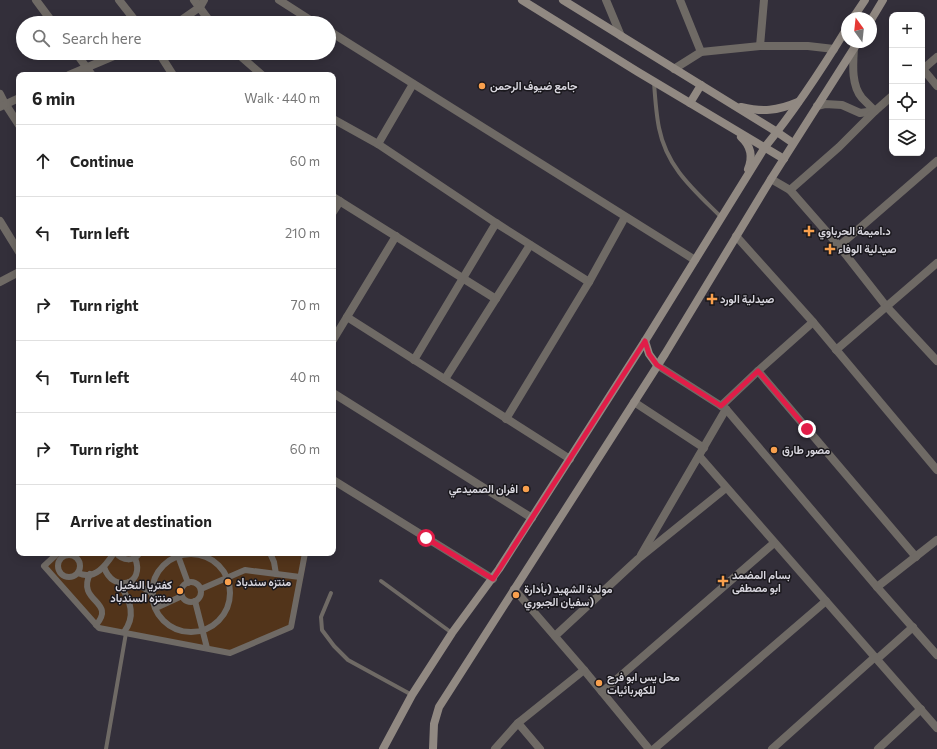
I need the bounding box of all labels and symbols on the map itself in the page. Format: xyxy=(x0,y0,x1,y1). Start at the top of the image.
north arrow xyxy=(841,12,877,48)
place label: جامع ضيوف الرحمن xyxy=(490,79,578,94)
marker: جامع ضيوف الرحمن xyxy=(477,81,487,91)
place label: د.اميمة الحرباوي xyxy=(818,224,891,240)
marker: د.اميمة الحرباوي xyxy=(803,225,815,237)
place label: صيدلية الوفاء xyxy=(838,242,897,256)
marker: صيدلية الوفاء xyxy=(825,244,835,254)
place label: صيدلية الورد xyxy=(720,292,774,306)
marker: صيدلية الورد xyxy=(707,294,717,304)
route end xyxy=(798,420,816,438)
place label: مصور طارق xyxy=(782,443,830,457)
marker: مصور طارق xyxy=(769,445,779,455)
place label: افران الصميدعي xyxy=(449,482,518,498)
marker: افران الصميدعي xyxy=(521,484,531,494)
route start xyxy=(417,529,435,547)
place label: بسام المضمد ابو مصطفى xyxy=(732,568,791,595)
place label: منتزه سندباد xyxy=(236,575,291,589)
marker: بسام المضمد ابو مصطفى xyxy=(717,575,729,587)
marker: منتزه سندباد xyxy=(223,577,233,587)
place label: كفتريا النخيل منتزه السندباد xyxy=(110,578,172,605)
place label: مولدة الشهيد (بأدارة سفيان الجبوري) xyxy=(524,582,612,611)
marker: كفتريا النخيل منتزه السندباد xyxy=(175,586,185,596)
marker: مولدة الشهيد (بأدارة سفيان الجبوري) xyxy=(511,590,521,600)
place label: محل يس ابو فرح للكهربائيات xyxy=(607,670,680,697)
marker: محل يس ابو فرح للكهربائيات xyxy=(594,678,604,688)

